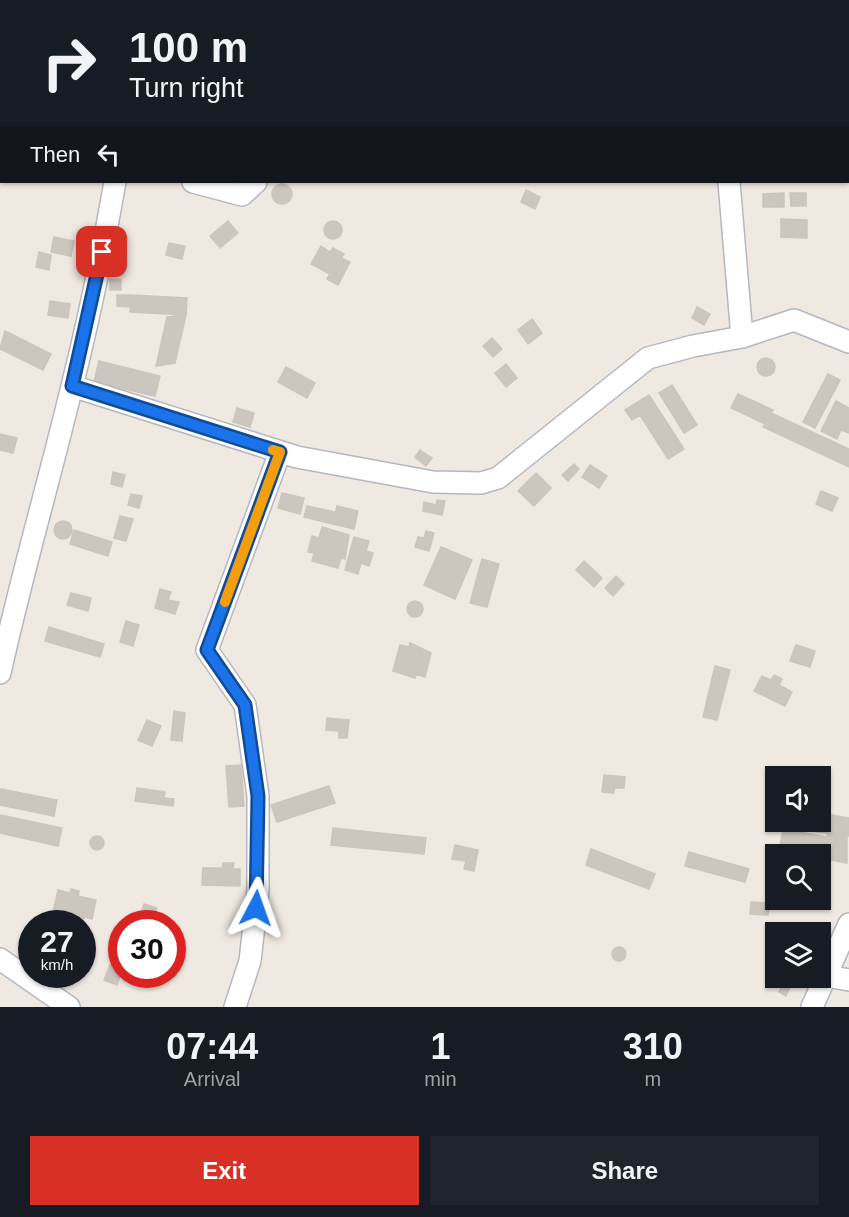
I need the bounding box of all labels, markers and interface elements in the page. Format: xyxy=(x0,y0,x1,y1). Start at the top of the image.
icon: right xyxy=(30,24,108,102)
text: 100 m xyxy=(129,24,248,71)
text: Turn right xyxy=(129,73,244,103)
icon: left xyxy=(92,138,125,171)
text: Then xyxy=(30,142,80,167)
pin xyxy=(76,226,127,277)
icon: arrive xyxy=(85,235,118,268)
map controls xyxy=(765,766,831,988)
button: sound xyxy=(765,766,831,832)
button: search xyxy=(765,844,831,910)
position arrow xyxy=(224,876,288,940)
speed limit sign: 30 xyxy=(108,910,186,988)
button: layers xyxy=(765,922,831,988)
text: 27 xyxy=(40,925,74,958)
text: km/h xyxy=(41,956,73,973)
text: 07:44 xyxy=(166,1026,258,1067)
text: 1 xyxy=(430,1026,450,1067)
text: 310 xyxy=(623,1026,683,1067)
text: Arrival xyxy=(184,1068,241,1090)
text: min xyxy=(424,1068,457,1090)
text: m xyxy=(644,1068,661,1090)
button: Exit xyxy=(30,1136,419,1205)
button: Share xyxy=(431,1136,819,1205)

